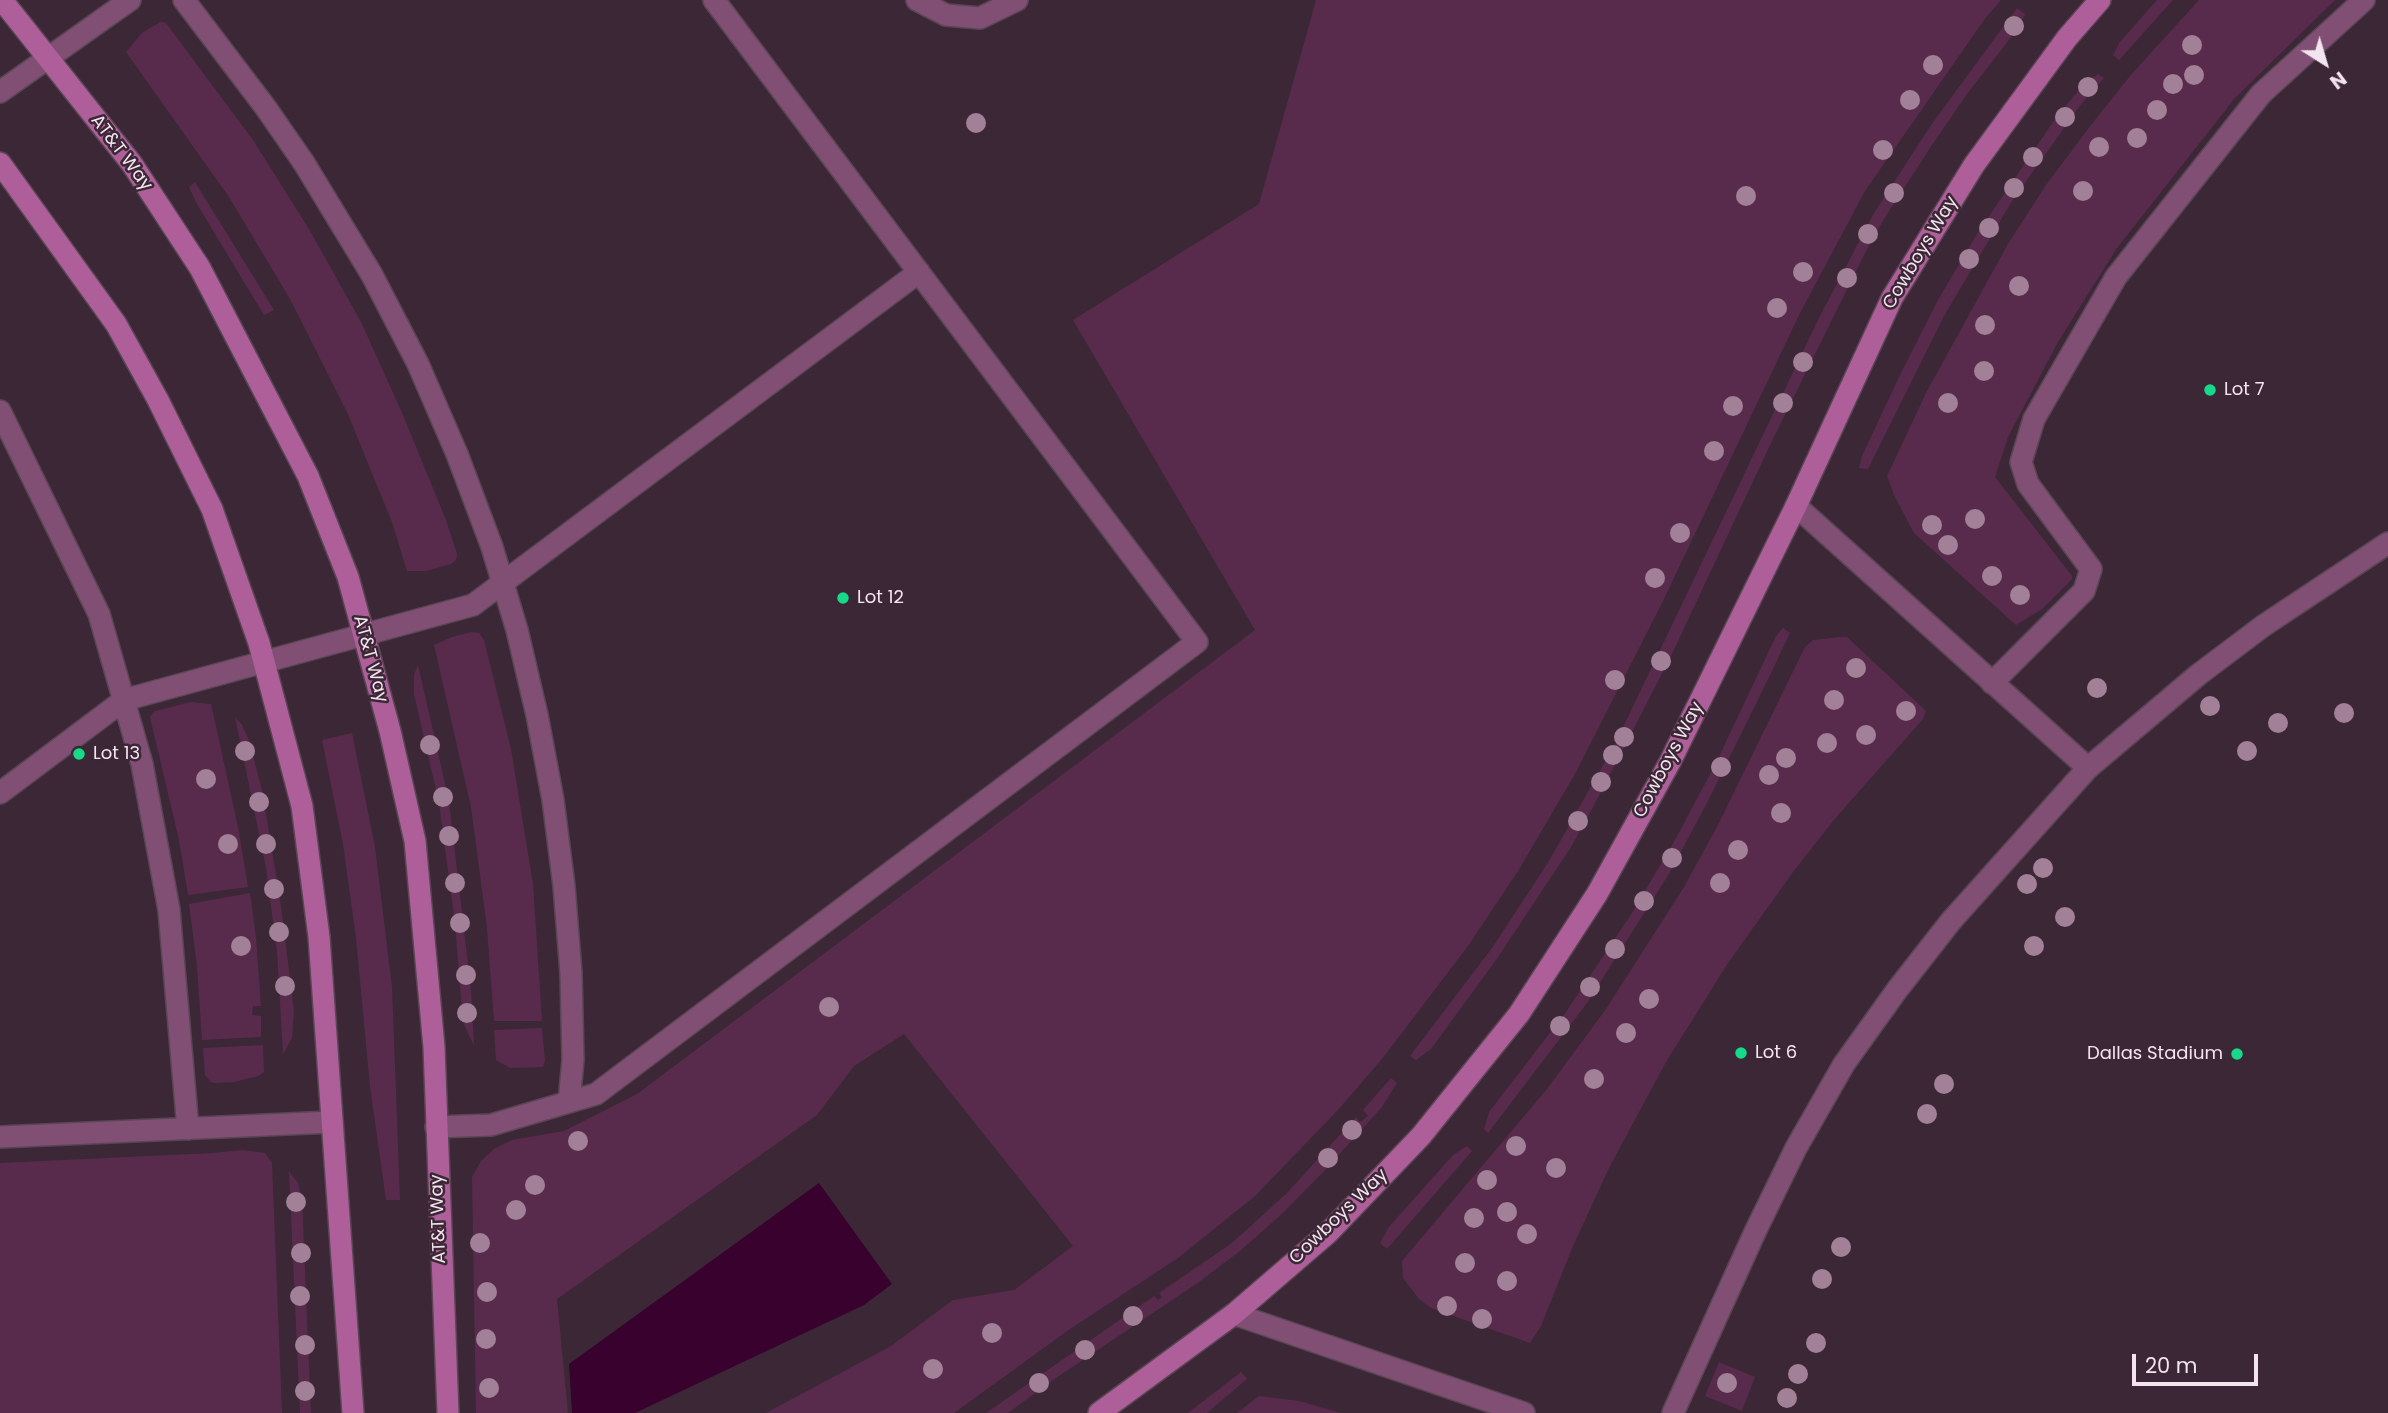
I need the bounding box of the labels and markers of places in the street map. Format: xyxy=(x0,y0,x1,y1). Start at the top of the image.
place label: Lot 7 xyxy=(2224,379,2264,401)
marker: Lot 7 xyxy=(2202,382,2218,398)
place label: Lot 12 xyxy=(857,587,904,609)
marker: Lot 12 xyxy=(835,590,851,606)
place label: Lot 13 xyxy=(93,743,140,765)
marker: Lot 13 xyxy=(71,746,87,762)
place label: Lot 6 xyxy=(1755,1042,1797,1064)
place label: Dallas Stadium xyxy=(2087,1043,2223,1065)
marker: Lot 6 xyxy=(1733,1045,1749,1061)
marker: Dallas Stadium xyxy=(2229,1046,2245,1062)

